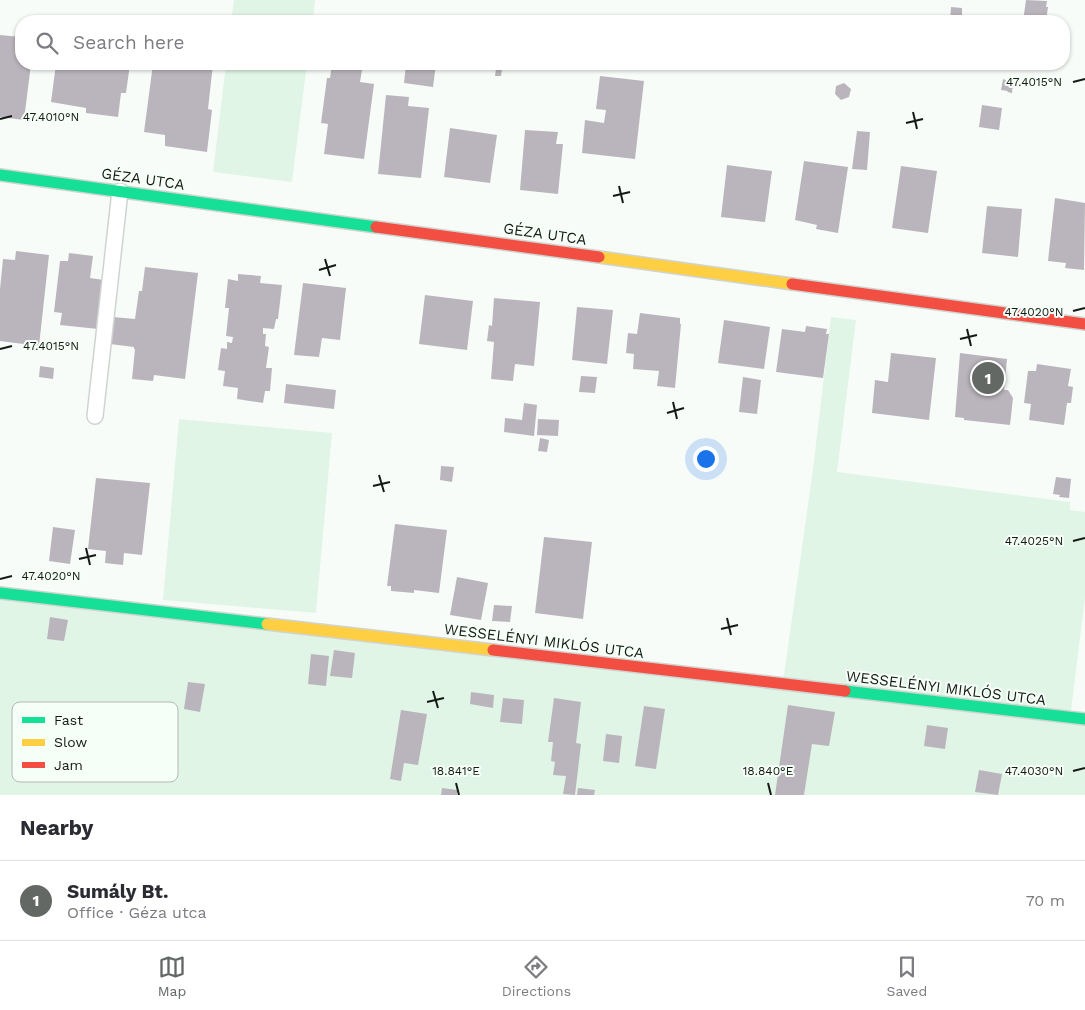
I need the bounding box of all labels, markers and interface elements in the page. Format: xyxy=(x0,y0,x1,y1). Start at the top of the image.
search box xyxy=(15,15,1070,70)
icon: search xyxy=(33,29,61,57)
text: Search here xyxy=(73,31,184,54)
text: 47.4015°N xyxy=(1006,75,1062,89)
text: 47.4010°N xyxy=(23,110,79,124)
street label: GÉZA UTCA xyxy=(100,164,186,194)
street label: GÉZA UTCA xyxy=(502,219,588,249)
text: 47.4020°N xyxy=(1005,305,1063,319)
text: 47.4015°N xyxy=(23,339,79,353)
pin: 1 xyxy=(972,359,1004,397)
your location xyxy=(693,446,719,472)
text: 47.4025°N xyxy=(1005,534,1063,548)
text: 47.4020°N xyxy=(22,569,80,583)
street label: WESSELÉNYI MIKLÓS UTCA xyxy=(443,619,645,662)
street label: WESSELÉNYI MIKLÓS UTCA xyxy=(845,666,1047,709)
legend xyxy=(12,702,178,782)
text: Fast xyxy=(54,712,83,728)
text: Slow xyxy=(54,734,87,750)
text: Jam xyxy=(54,757,83,773)
text: 18.841°E xyxy=(432,764,480,778)
text: 18.840°E xyxy=(743,764,794,778)
text: 47.4030°N xyxy=(1005,764,1063,778)
text: Nearby xyxy=(20,815,93,840)
text: Sumály Bt. xyxy=(67,880,168,903)
text: 1 xyxy=(33,891,39,910)
text: 70 m xyxy=(1026,891,1065,910)
text: Office · Géza utca xyxy=(67,903,207,922)
tab: Map xyxy=(158,953,186,999)
tab: Directions xyxy=(502,953,571,999)
tab: Saved xyxy=(887,953,927,999)

